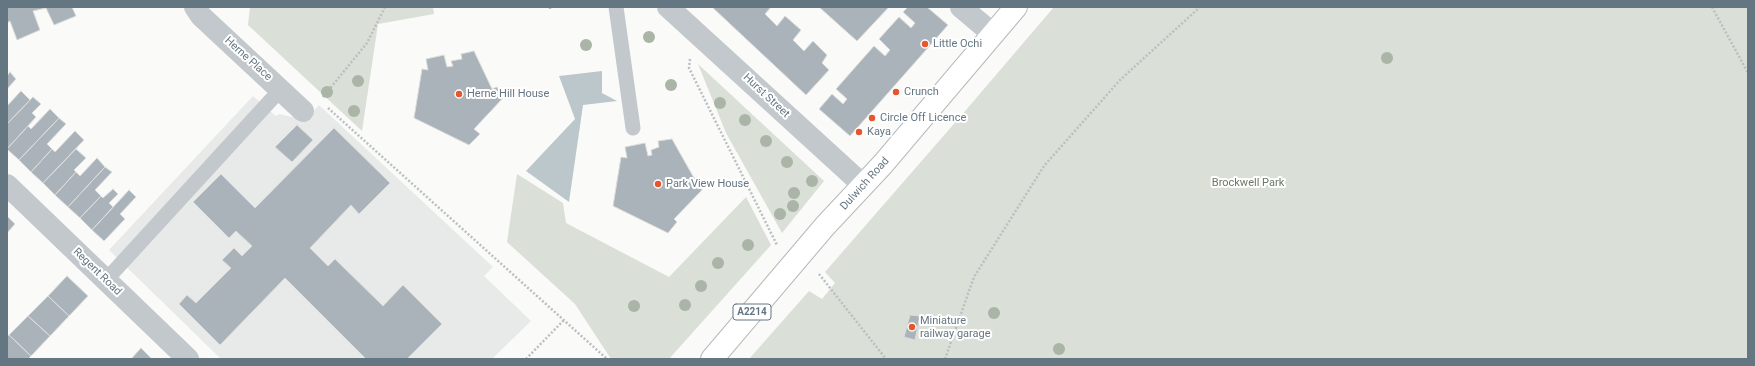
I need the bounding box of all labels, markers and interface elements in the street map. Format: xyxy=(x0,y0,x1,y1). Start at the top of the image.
street label: Herne Place xyxy=(222,34,274,84)
place label: Little Ochi xyxy=(933,37,982,51)
marker: Little Ochi xyxy=(920,39,930,49)
street label: Hurst Street xyxy=(740,71,792,121)
place label: Crunch xyxy=(904,85,939,99)
place label: Herne Hill House xyxy=(467,87,549,101)
marker: Crunch xyxy=(891,87,901,97)
marker: Herne Hill House xyxy=(454,89,464,99)
place label: Circle Off Licence xyxy=(880,111,966,125)
marker: Circle Off Licence xyxy=(867,113,877,123)
place label: Kaya xyxy=(867,125,891,139)
marker: Kaya xyxy=(854,127,864,137)
street label: Dulwich Road xyxy=(838,155,892,213)
park label: Brockwell Park xyxy=(1212,176,1284,190)
place label: Park View House xyxy=(666,177,749,191)
marker: Park View House xyxy=(653,179,663,189)
street label: Regent Road xyxy=(70,246,124,298)
road number: A2214 xyxy=(733,304,771,320)
place label: Miniature railway garage xyxy=(920,314,991,340)
marker: Miniature railway garage xyxy=(907,322,917,332)

